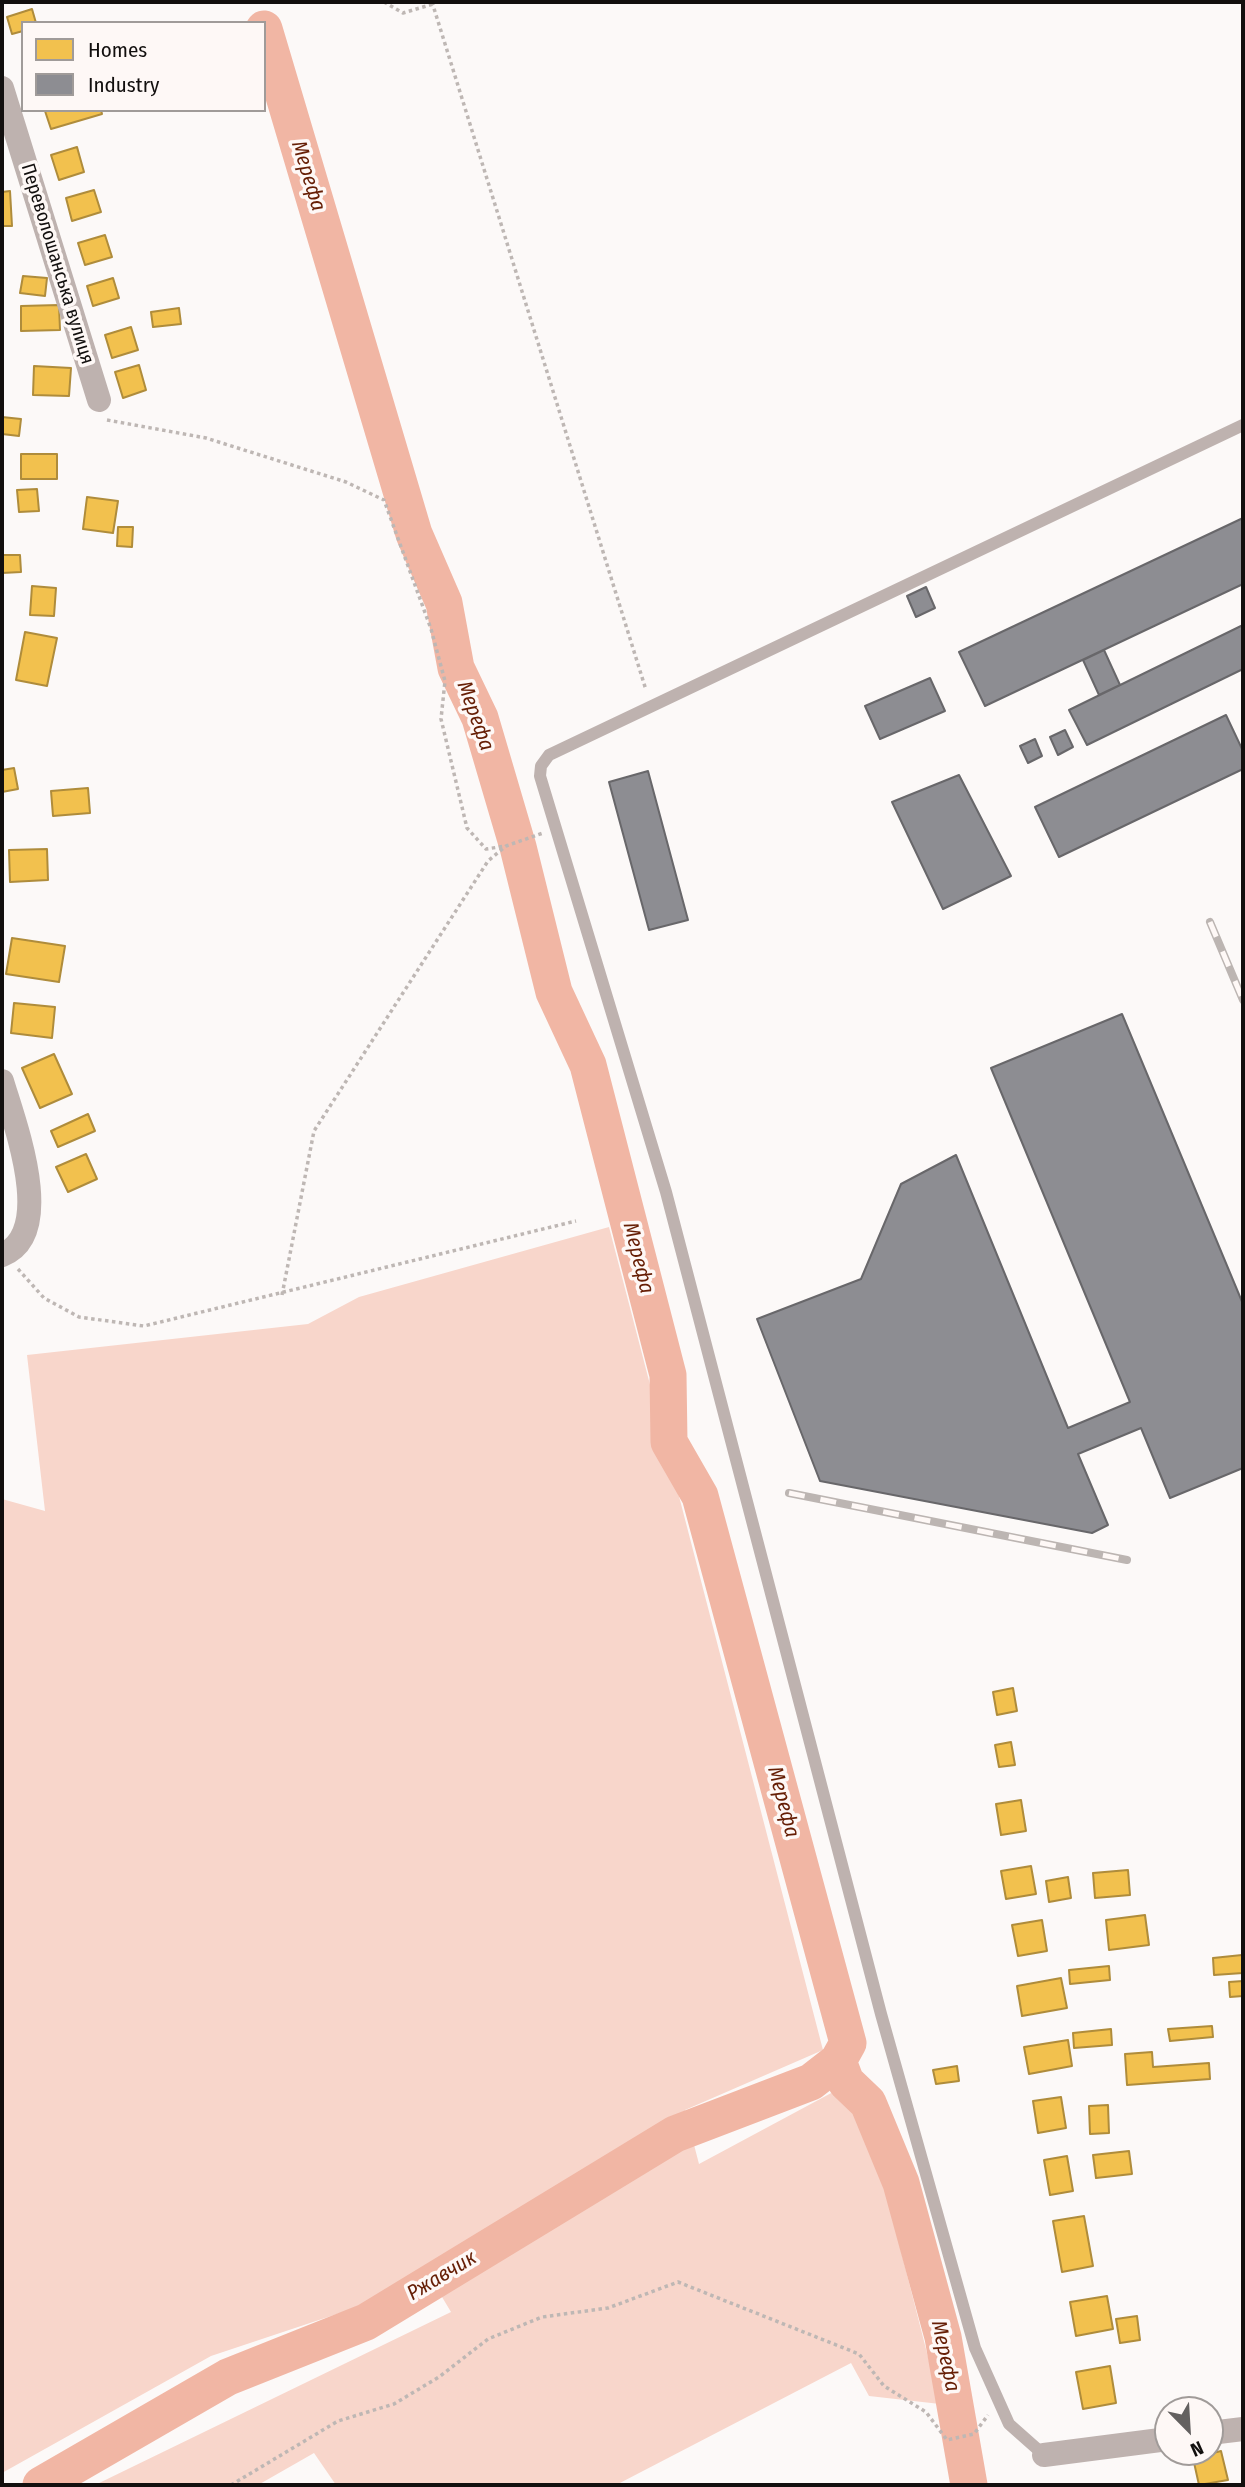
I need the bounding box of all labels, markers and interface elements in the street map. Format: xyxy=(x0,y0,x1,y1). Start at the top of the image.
legend xyxy=(21,21,266,112)
text: Homes xyxy=(88,37,147,63)
text: Industry xyxy=(88,72,159,98)
water label: Мерефа xyxy=(285,138,331,214)
street label: Переволошанська вулиця xyxy=(16,161,98,367)
water label: Мерефа xyxy=(451,678,499,754)
water label: Мерефа xyxy=(617,1220,659,1296)
water label: Мерефа xyxy=(761,1764,805,1840)
water label: Ржавчик xyxy=(403,2245,481,2307)
water label: Мерефа xyxy=(925,2318,965,2394)
north arrow xyxy=(1154,2396,1224,2466)
text: N xyxy=(1187,2436,1207,2462)

